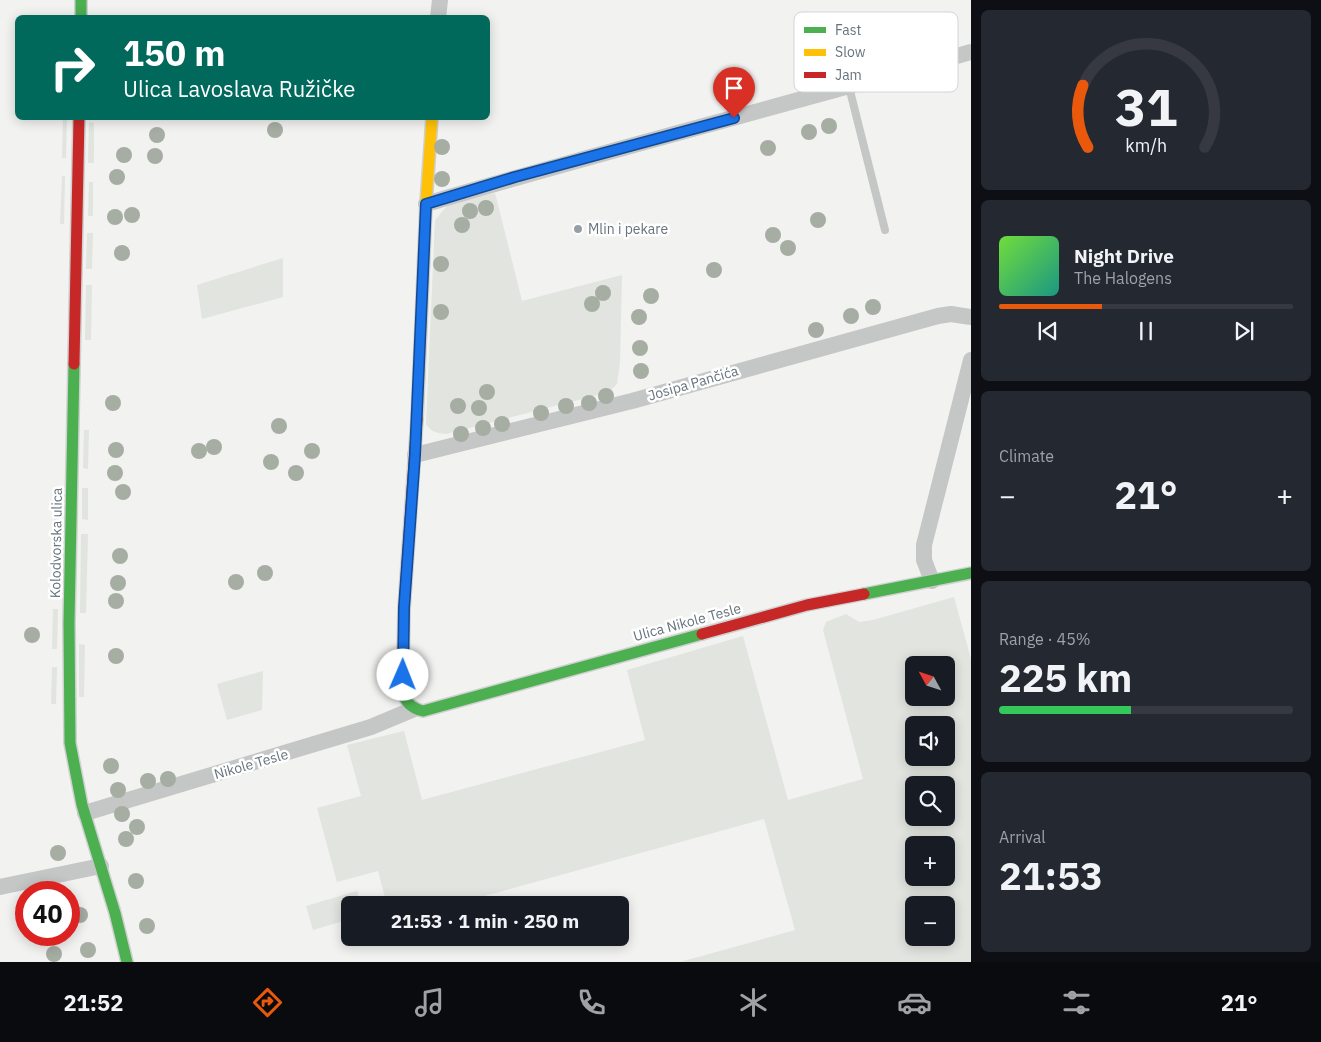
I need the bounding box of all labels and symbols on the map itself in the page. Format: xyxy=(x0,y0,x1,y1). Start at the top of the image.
legend xyxy=(794,12,958,92)
text: Fast xyxy=(835,21,861,39)
text: Slow xyxy=(835,43,866,61)
text: Jam xyxy=(835,66,862,84)
pin xyxy=(713,67,755,118)
place label: Mlin i pekare xyxy=(588,220,668,238)
marker: Mlin i pekare xyxy=(572,223,584,235)
street label: Josipa Pančića xyxy=(646,361,741,404)
street label: Kolodvorska ulica xyxy=(46,487,66,598)
street label: Ulica Nikole Tesle xyxy=(631,599,743,645)
position arrow xyxy=(376,648,428,700)
north arrow xyxy=(905,656,955,706)
street label: Nikole Tesle xyxy=(212,745,290,783)
speed limit sign: 40 xyxy=(15,881,80,946)

